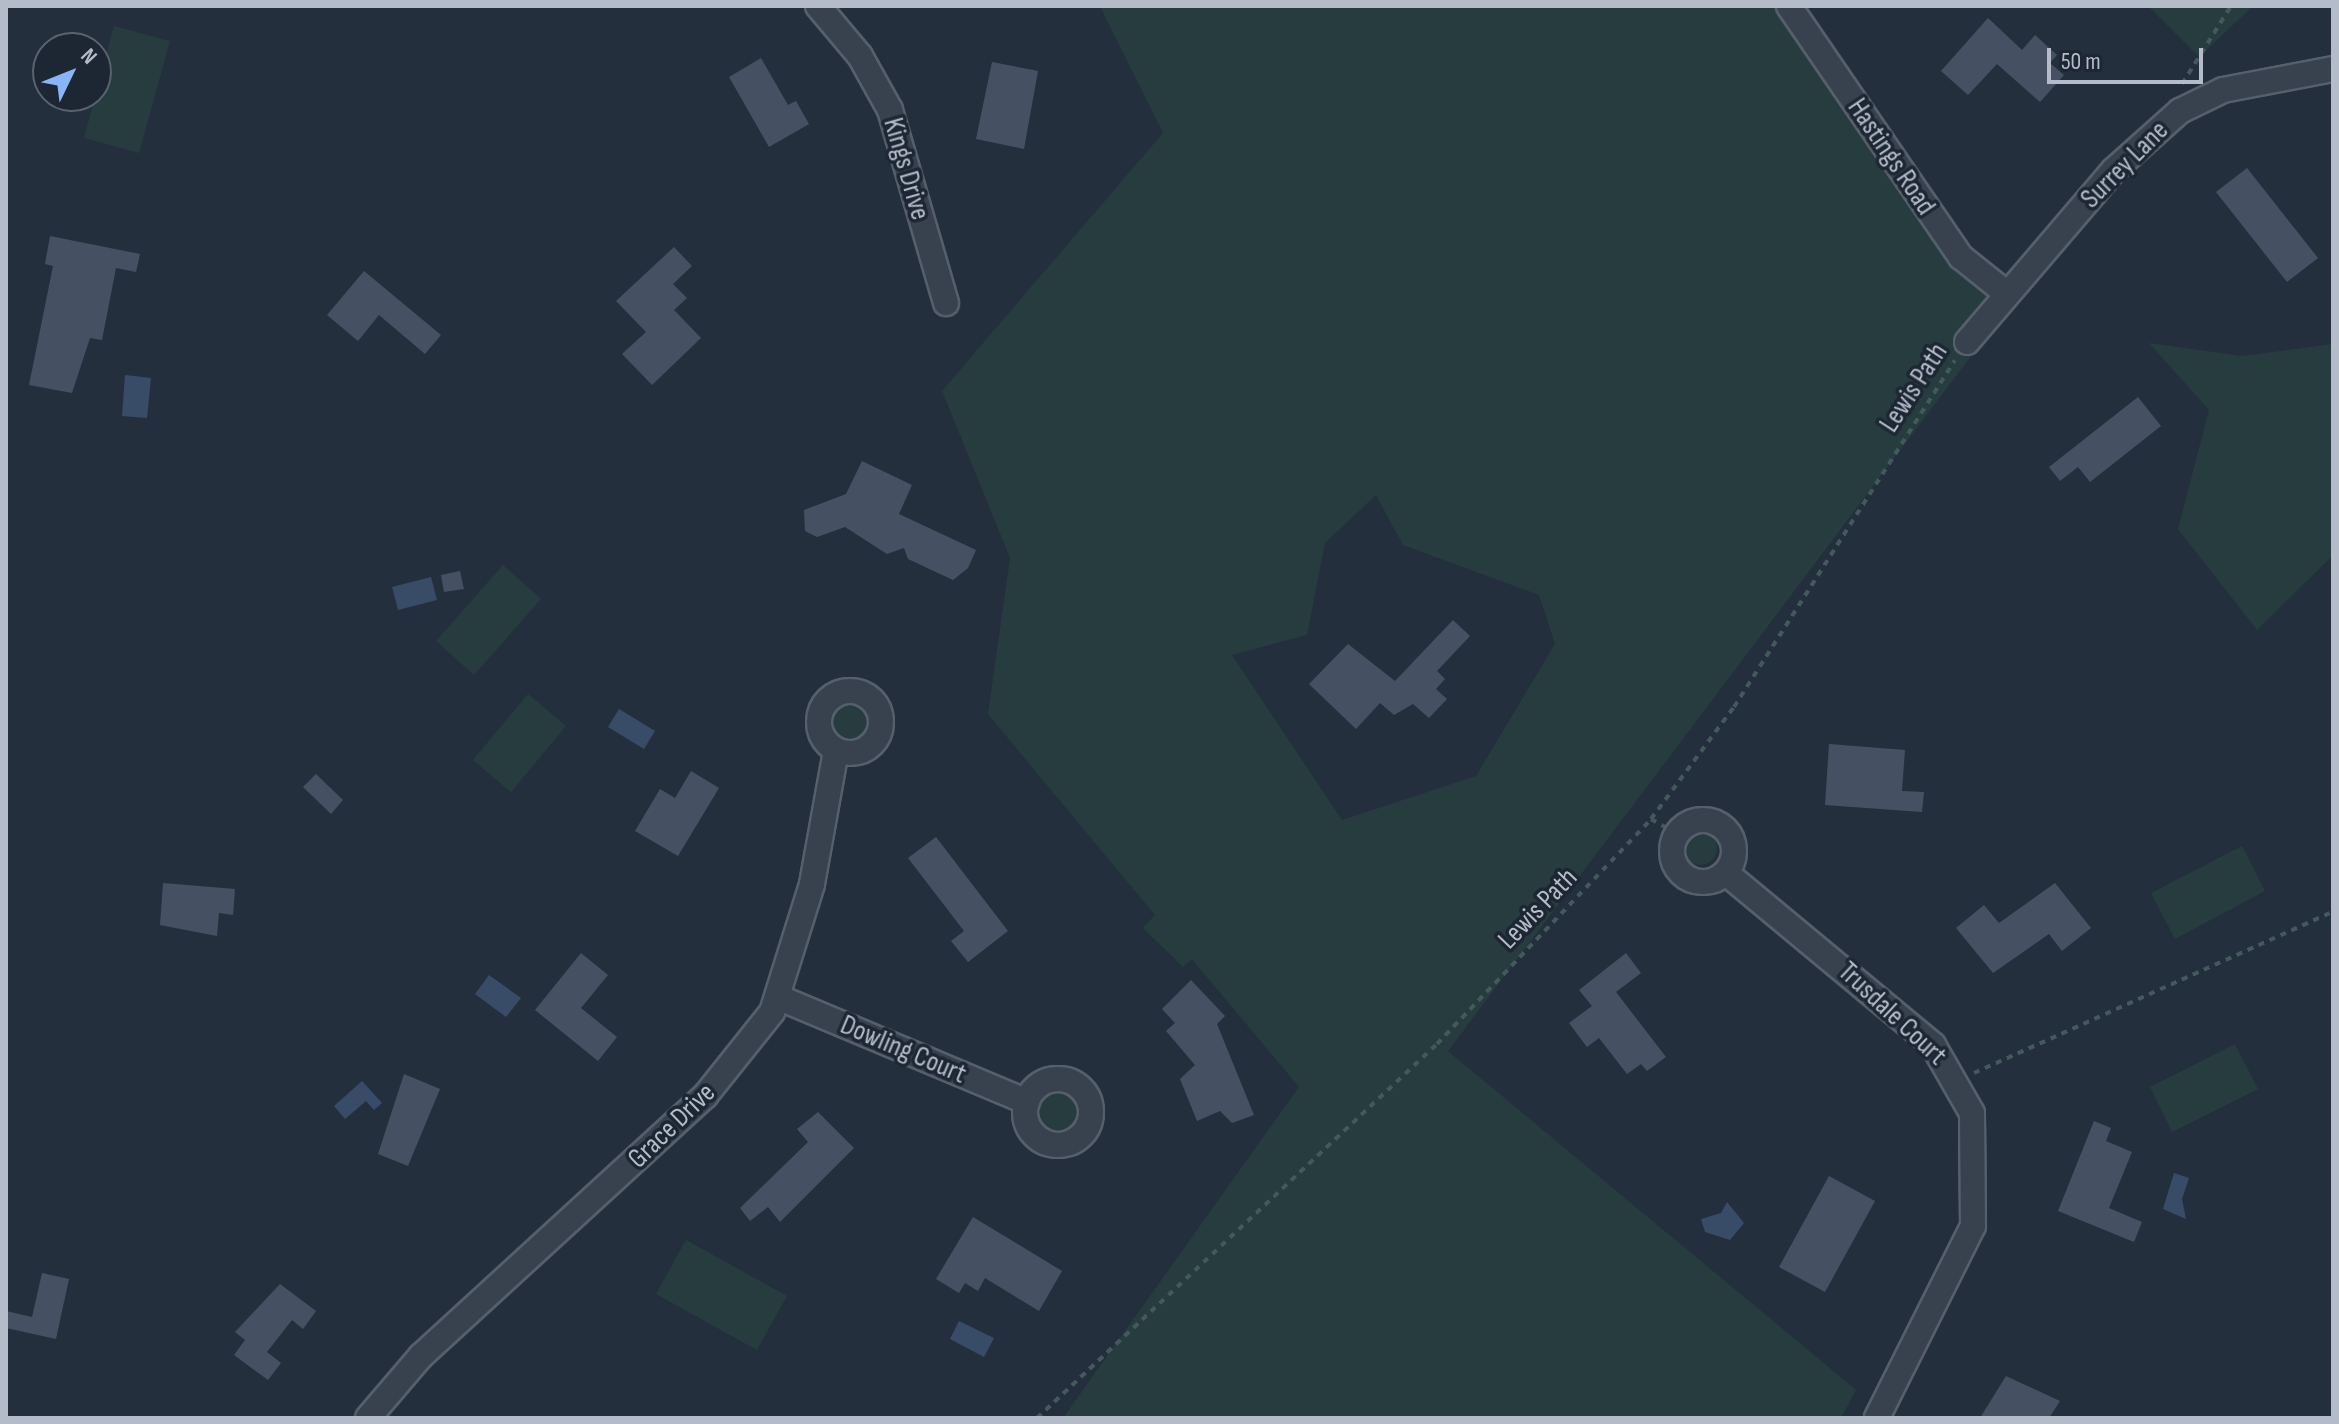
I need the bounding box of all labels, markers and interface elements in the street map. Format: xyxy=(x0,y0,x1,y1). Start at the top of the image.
north arrow xyxy=(32,32,112,112)
scale bar xyxy=(2051,32,2207,82)
text: N xyxy=(75,43,102,70)
text: 50 m xyxy=(2061,47,2101,76)
street label: Hastings Road xyxy=(1840,92,1942,222)
street label: Kings Drive xyxy=(875,114,937,224)
street label: Surrey Lane xyxy=(2074,114,2176,216)
street label: Lewis Path xyxy=(1873,337,1955,439)
street label: Lewis Path xyxy=(1491,862,1585,956)
street label: Trusdale Court xyxy=(1831,955,1953,1073)
street label: Dowling Court xyxy=(835,1009,971,1091)
street label: Grace Drive xyxy=(621,1076,723,1176)

